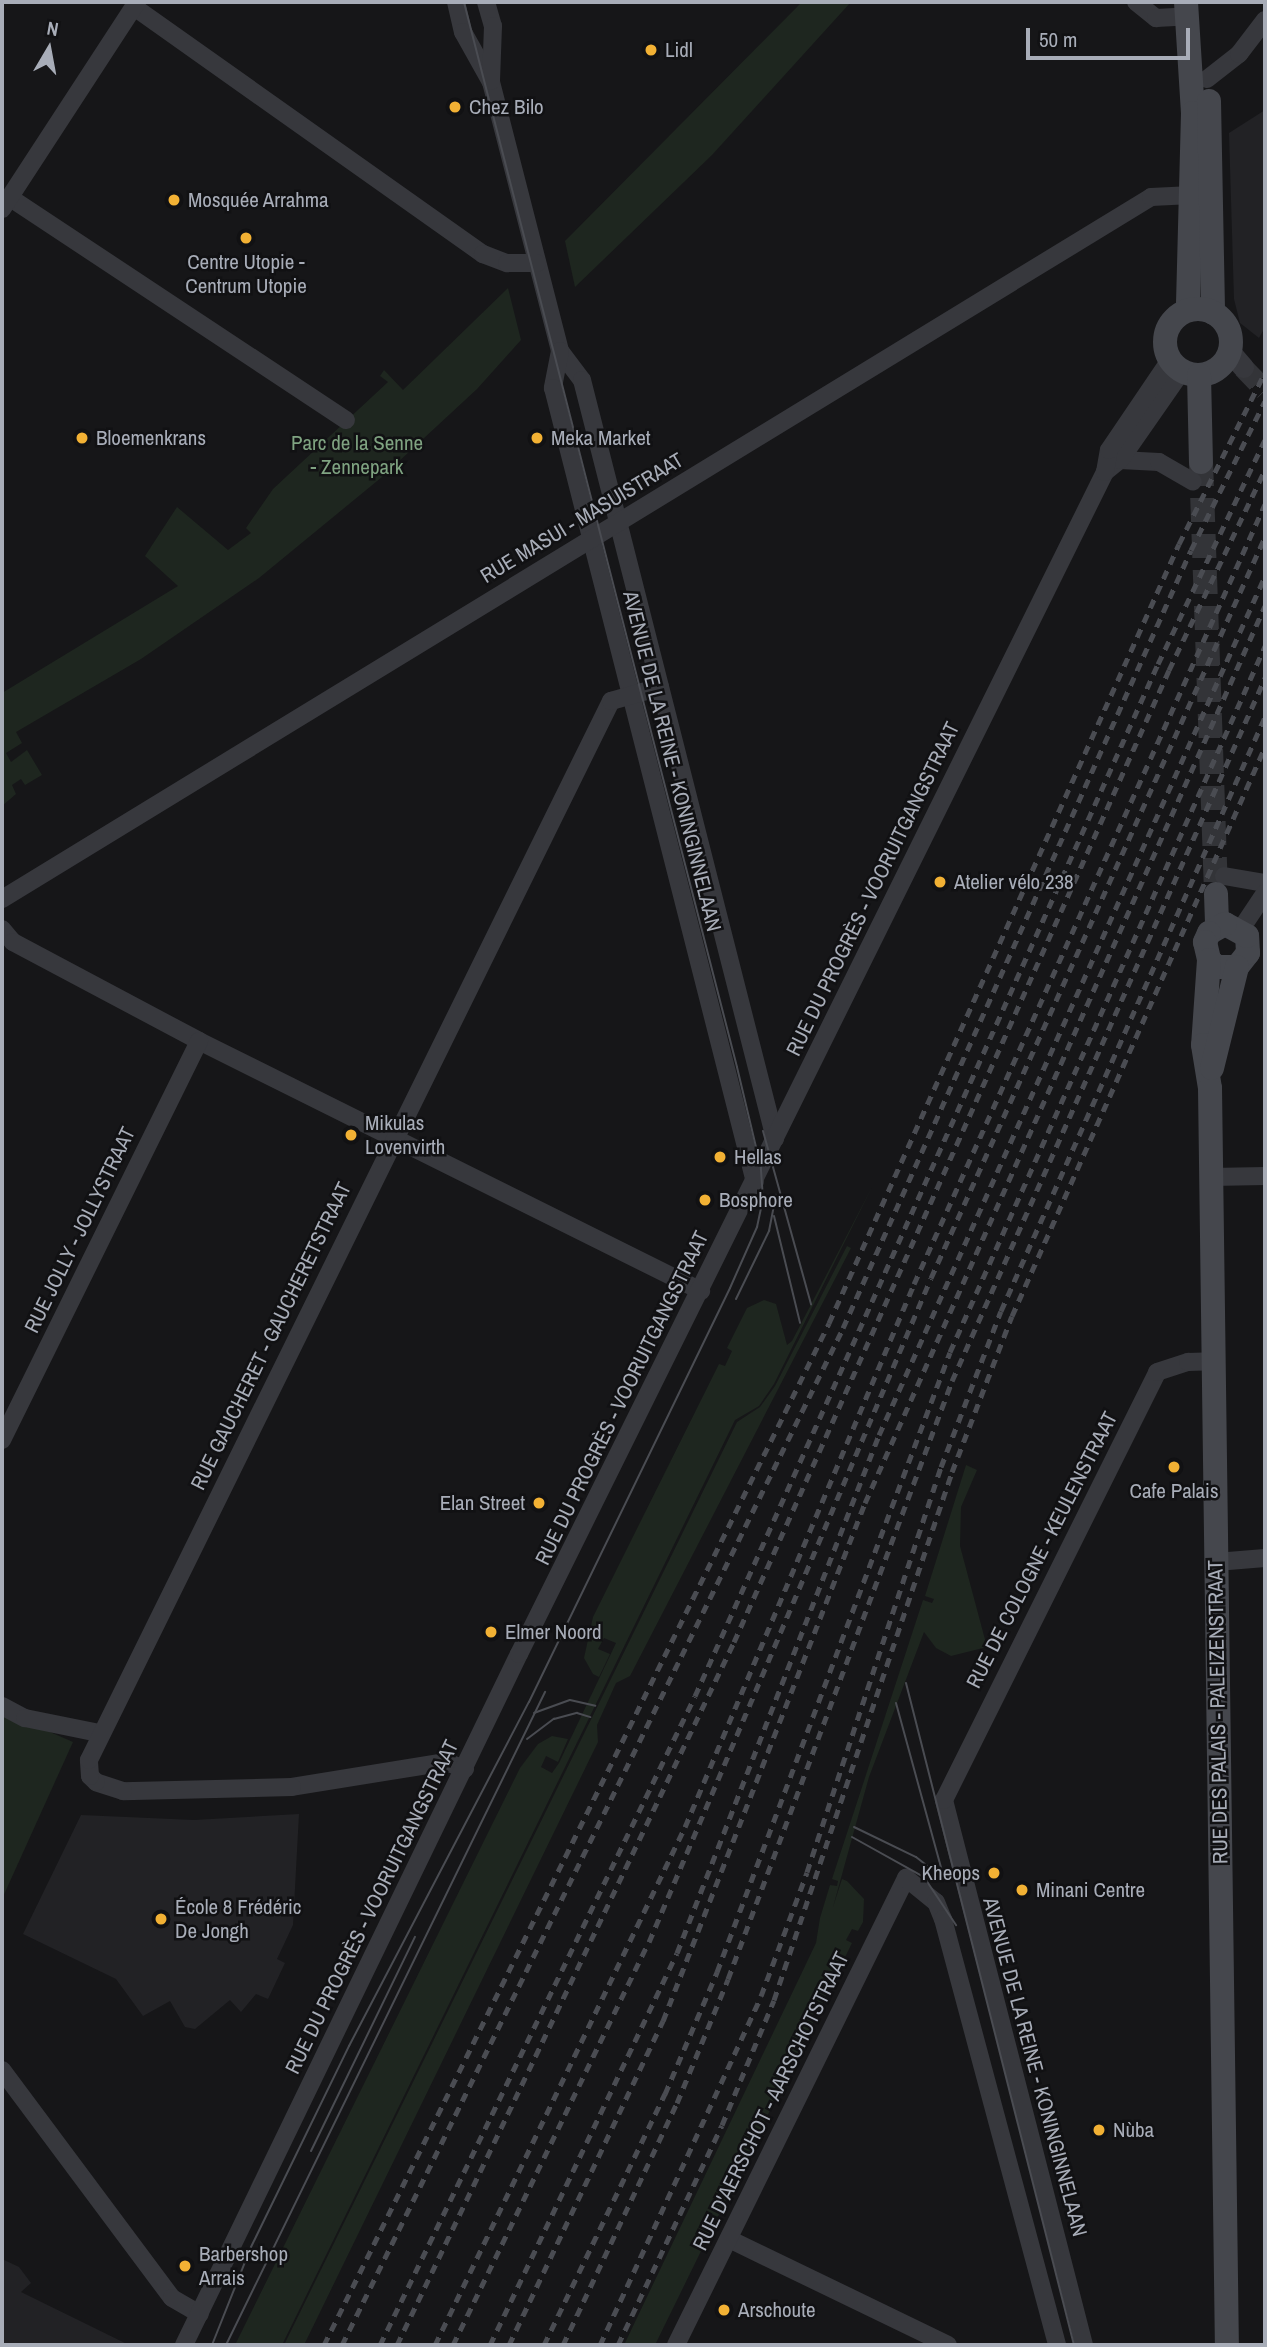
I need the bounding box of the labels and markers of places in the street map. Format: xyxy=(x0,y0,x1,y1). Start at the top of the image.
place label: Lidl xyxy=(665,37,693,63)
marker: Lidl xyxy=(643,42,659,58)
place label: Chez Bilo xyxy=(469,94,544,120)
marker: Chez Bilo xyxy=(447,99,463,115)
place label: Mosquée Arrahma xyxy=(188,187,330,213)
marker: Mosquée Arrahma xyxy=(166,192,182,208)
marker: Centre Utopie - Centrum Utopie xyxy=(238,230,254,246)
place label: Centre Utopie - Centrum Utopie xyxy=(185,249,307,299)
place label: Bloemenkrans xyxy=(96,425,206,451)
place label: Meka Market xyxy=(551,425,651,451)
marker: Bloemenkrans xyxy=(74,430,90,446)
marker: Meka Market xyxy=(529,430,545,446)
place label: Atelier vélo 238 xyxy=(954,869,1074,895)
marker: Atelier vélo 238 xyxy=(932,874,948,890)
place label: Mikulas Lovenvirth xyxy=(365,1110,445,1160)
marker: Mikulas Lovenvirth xyxy=(343,1127,359,1143)
place label: Hellas xyxy=(734,1144,782,1170)
marker: Hellas xyxy=(712,1149,728,1165)
place label: Bosphore xyxy=(719,1187,793,1213)
marker: Bosphore xyxy=(697,1192,713,1208)
marker: Cafe Palais xyxy=(1166,1459,1182,1475)
place label: Cafe Palais xyxy=(1129,1478,1219,1504)
place label: Elan Street xyxy=(440,1490,525,1516)
marker: Elan Street xyxy=(531,1495,547,1511)
place label: Elmer Noord xyxy=(505,1619,602,1645)
marker: Elmer Noord xyxy=(483,1624,499,1640)
place label: Kheops xyxy=(922,1860,980,1886)
marker: Kheops xyxy=(986,1865,1002,1881)
place label: Minani Centre xyxy=(1036,1877,1145,1903)
marker: Minani Centre xyxy=(1014,1882,1030,1898)
place label: École 8 Frédéric De Jongh xyxy=(175,1894,301,1944)
marker: École 8 Frédéric De Jongh xyxy=(153,1911,169,1927)
place label: Nùba xyxy=(1113,2117,1154,2143)
marker: Nùba xyxy=(1091,2122,1107,2138)
place label: Barbershop Arrais xyxy=(199,2241,288,2291)
marker: Barbershop Arrais xyxy=(177,2258,193,2274)
place label: Arschoute xyxy=(738,2297,816,2323)
marker: Arschoute xyxy=(716,2302,732,2318)

